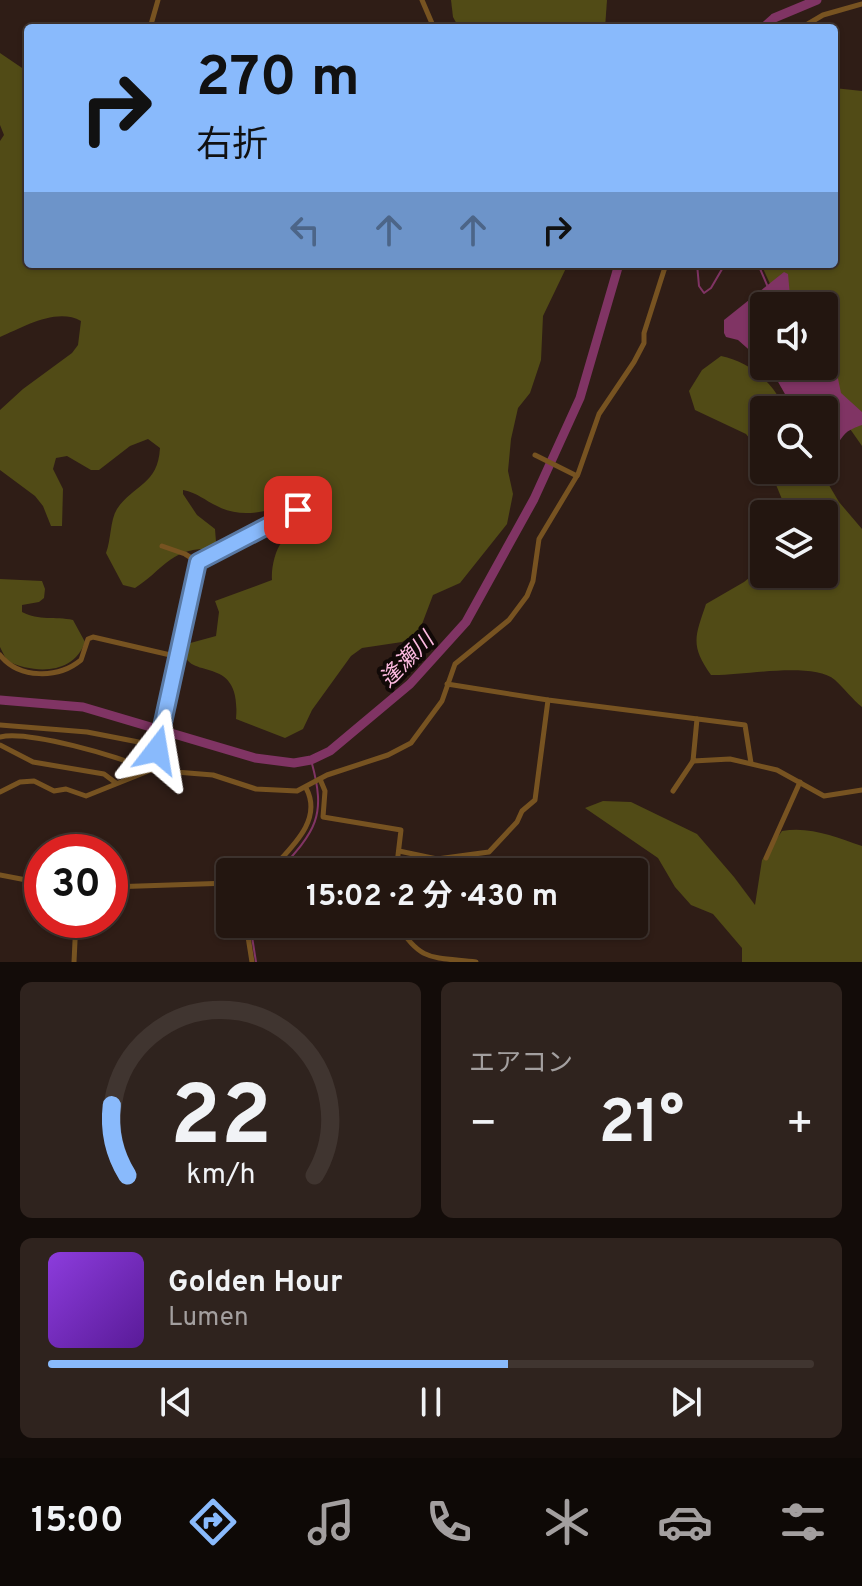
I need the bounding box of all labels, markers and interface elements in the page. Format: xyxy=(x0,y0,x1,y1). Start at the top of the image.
text: 270 m xyxy=(196,45,360,115)
icon: right xyxy=(64,56,168,160)
text: 右折 xyxy=(196,124,268,170)
icon: left xyxy=(283,208,327,252)
icon: ahead xyxy=(367,208,411,252)
icon: ahead xyxy=(451,208,495,252)
icon: right xyxy=(535,208,579,252)
map controls xyxy=(750,292,838,588)
button: sound xyxy=(750,292,838,380)
button: search xyxy=(750,396,838,484)
pin xyxy=(264,476,332,544)
icon: arrive xyxy=(276,488,320,532)
button: layers xyxy=(750,500,838,588)
water label: 逢瀬川 xyxy=(375,626,442,694)
position arrow xyxy=(115,708,199,792)
speed limit sign: 30 xyxy=(24,834,128,938)
text: 15:02 · 2 分 · 430 m xyxy=(306,879,558,916)
text: エアコン xyxy=(469,1048,573,1081)
text: 22 xyxy=(170,1069,271,1174)
text: 21° xyxy=(599,1088,684,1164)
text: − xyxy=(469,1098,497,1154)
text: + xyxy=(786,1098,814,1154)
text: km/h xyxy=(186,1158,255,1194)
text: Golden Hour xyxy=(168,1265,342,1302)
text: Lumen xyxy=(168,1302,249,1335)
icon: previous xyxy=(154,1380,198,1424)
icon: pause xyxy=(409,1380,453,1424)
icon: next xyxy=(664,1380,708,1424)
icon: directions xyxy=(185,1494,241,1550)
icon: music xyxy=(303,1494,359,1550)
icon: phone xyxy=(421,1494,477,1550)
icon: climate xyxy=(539,1494,595,1550)
icon: car xyxy=(657,1494,713,1550)
icon: filters xyxy=(775,1494,831,1550)
text: 15:00 xyxy=(31,1499,124,1545)

